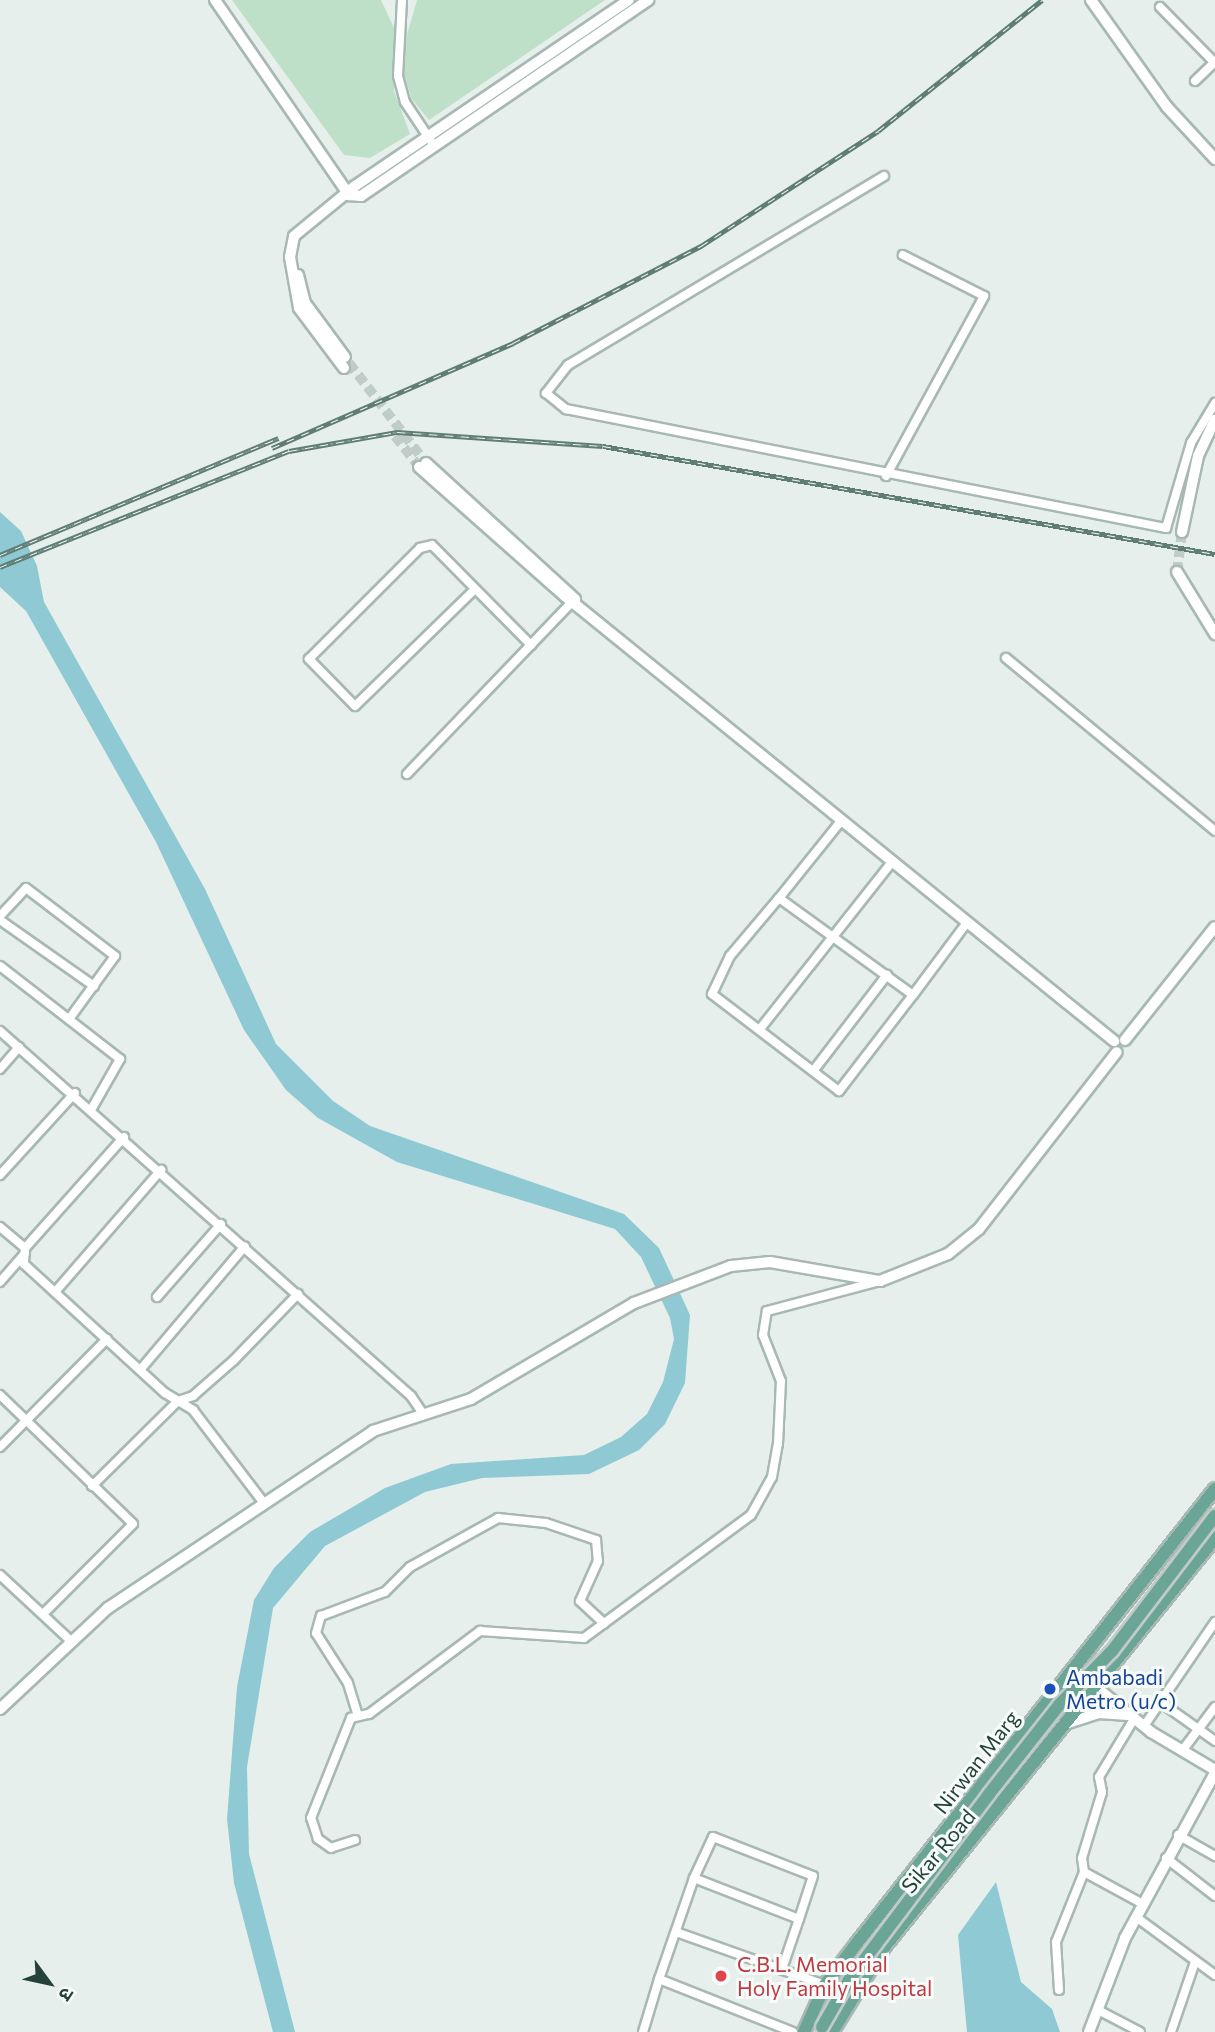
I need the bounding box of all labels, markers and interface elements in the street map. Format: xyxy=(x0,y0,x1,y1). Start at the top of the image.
place label: Ambabadi Metro (u/c) xyxy=(1066,1664,1176,1714)
marker: Ambabadi Metro (u/c) xyxy=(1040,1679,1060,1699)
street label: Nirwan Marg xyxy=(928,1705,1024,1819)
street label: Sikar Road xyxy=(896,1804,980,1898)
north arrow xyxy=(14,1948,84,2018)
place label: C.B.L. Memorial Holy Family Hospital xyxy=(737,1951,932,2001)
marker: C.B.L. Memorial Holy Family Hospital xyxy=(711,1966,731,1986)
text: उ xyxy=(54,1984,80,2006)

